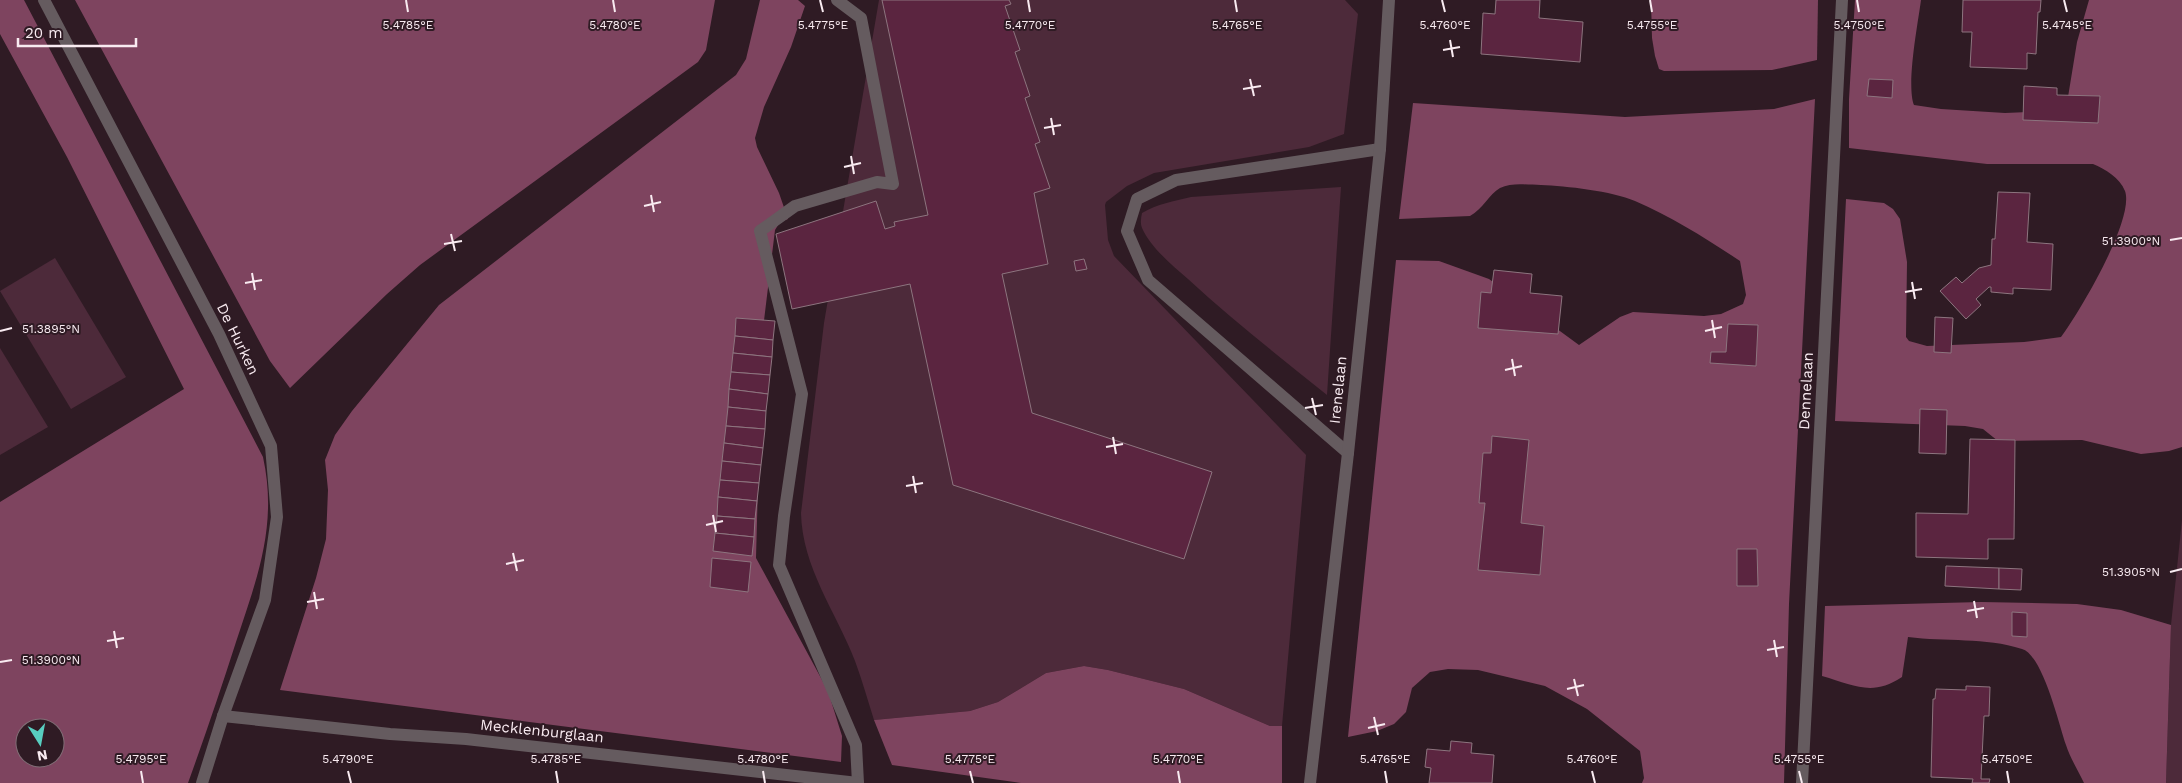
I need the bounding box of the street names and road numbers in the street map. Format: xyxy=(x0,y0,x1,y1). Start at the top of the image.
street label: De Hurken xyxy=(213,300,263,378)
street label: Dennelaan xyxy=(1795,352,1817,430)
street label: Irenelaan xyxy=(1326,355,1350,425)
street label: Mecklenburglaan xyxy=(479,716,605,746)

